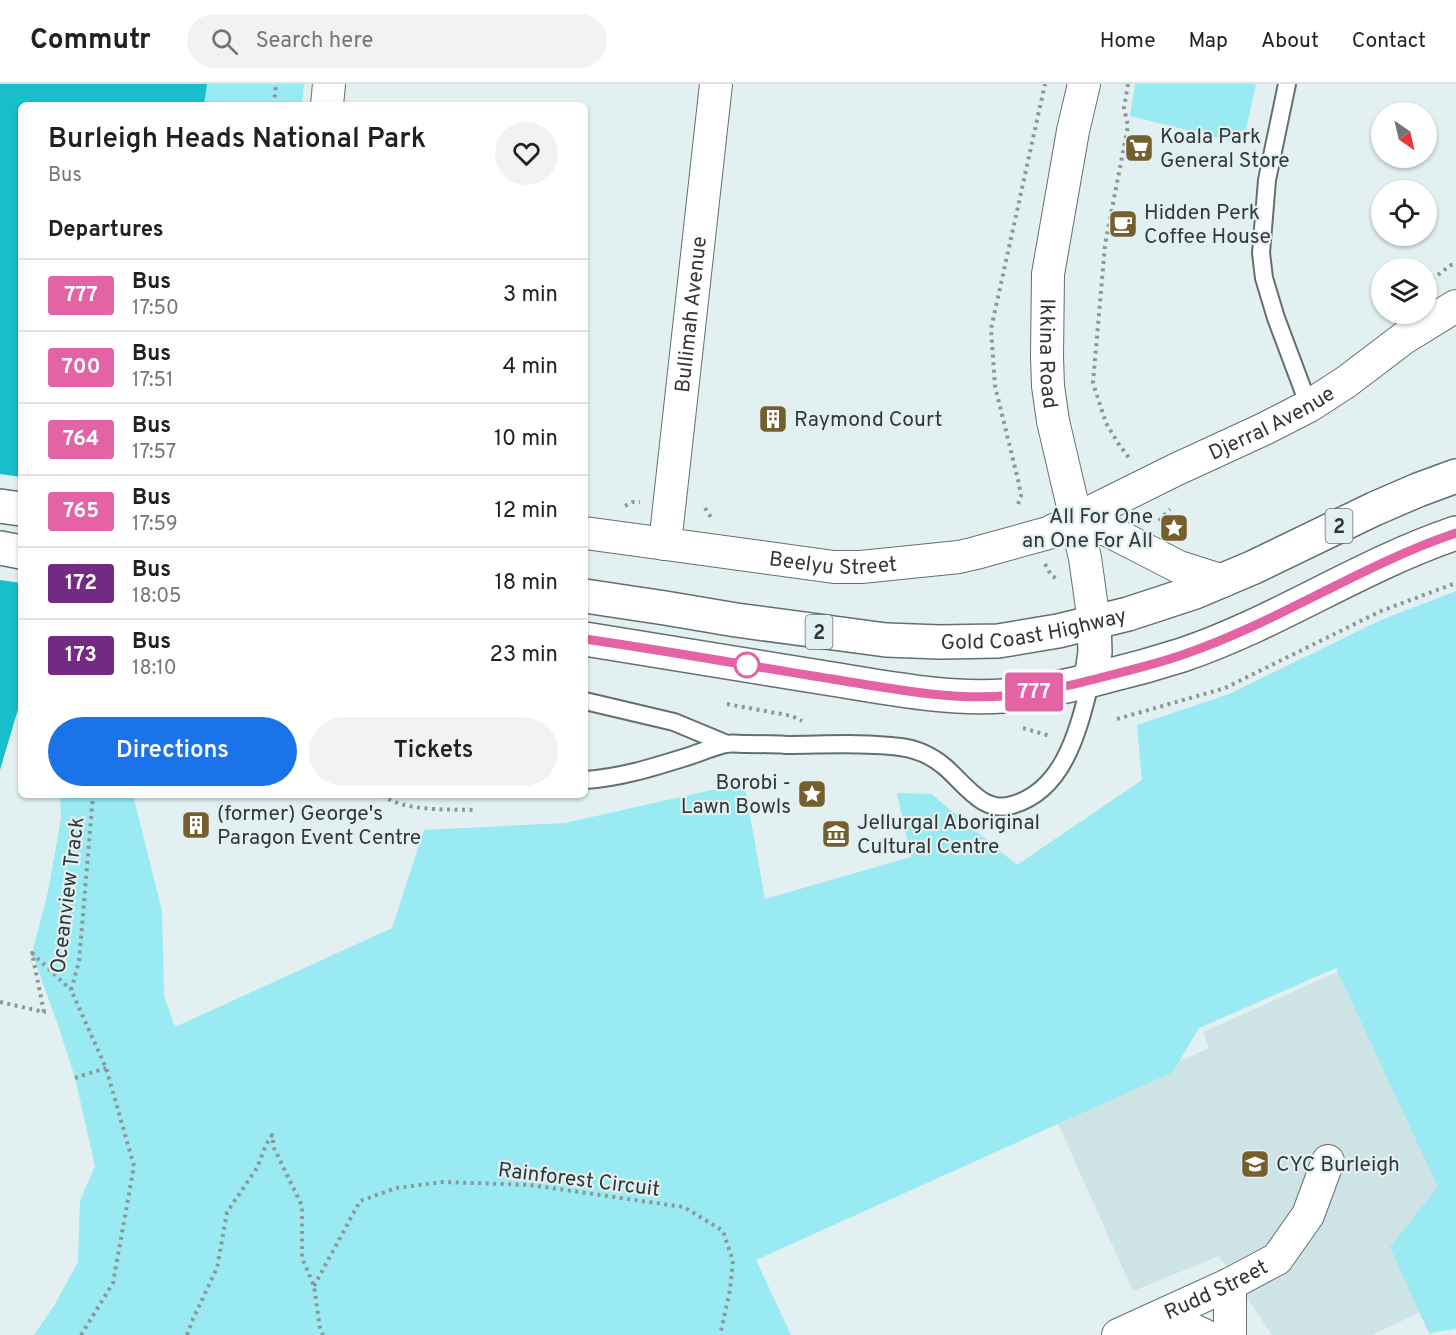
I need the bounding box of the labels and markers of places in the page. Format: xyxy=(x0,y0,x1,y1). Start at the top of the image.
place label: Koala Park General Store xyxy=(1160,124,1290,175)
supermarket icon: Koala Park General Store xyxy=(1123,132,1155,164)
place label: Hidden Perk Coffee House xyxy=(1144,200,1271,251)
cafe icon: Hidden Perk Coffee House xyxy=(1107,208,1139,240)
building icon: Raymond Court xyxy=(757,403,789,435)
place label: Raymond Court xyxy=(794,407,942,434)
place label: All For One an One For All xyxy=(1022,504,1153,555)
place icon: All For One an One For All xyxy=(1158,512,1190,544)
unlabelled marker xyxy=(734,652,760,678)
place label: Borobi - Lawn Bowls xyxy=(681,770,791,821)
place icon: Borobi - Lawn Bowls xyxy=(796,778,828,810)
place label: (former) George's Paragon Event Centre xyxy=(217,801,421,852)
building icon: (former) George's Paragon Event Centre xyxy=(180,809,212,841)
place label: Jellurgal Aboriginal Cultural Centre xyxy=(857,810,1040,861)
museum icon: Jellurgal Aboriginal Cultural Centre xyxy=(820,818,852,850)
school or university icon: CYC Burleigh xyxy=(1239,1148,1271,1180)
place label: CYC Burleigh xyxy=(1276,1152,1400,1179)

